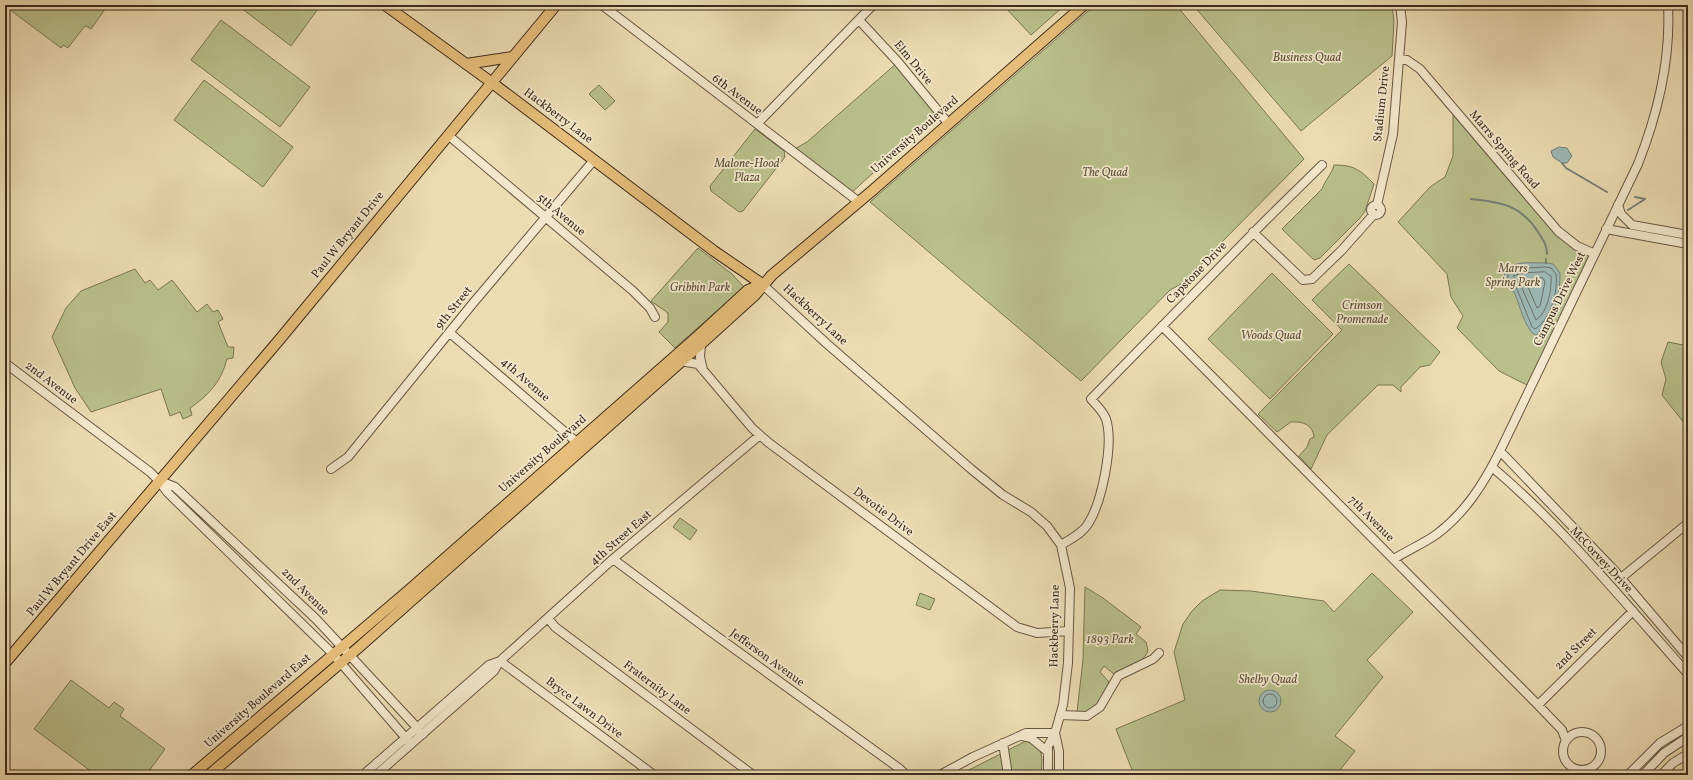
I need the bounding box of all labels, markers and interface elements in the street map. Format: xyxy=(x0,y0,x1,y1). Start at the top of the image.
street label: Elm Drive xyxy=(890,38,936,89)
park label: Business Quad xyxy=(1273,50,1341,66)
street label: Stadium Drive xyxy=(1370,65,1394,143)
street label: 6th Avenue xyxy=(709,71,766,119)
street label: Hackberry Lane xyxy=(520,85,596,148)
street label: University Boulevard xyxy=(868,92,962,178)
street label: Marrs Spring Road xyxy=(1465,107,1543,193)
park label: Malone-Hood Plaza xyxy=(713,156,780,186)
park label: The Quad xyxy=(1082,165,1128,181)
street label: Paul W Bryant Drive xyxy=(308,188,388,282)
street label: 5th Avenue xyxy=(533,190,589,240)
street label: Capstone Drive xyxy=(1163,238,1231,308)
street label: Campus Drive West xyxy=(1530,249,1590,349)
park label: Marrs Spring Park xyxy=(1486,261,1541,291)
park label: Gribbin Park xyxy=(670,280,731,296)
street label: Hackberry Lane xyxy=(779,281,851,349)
street label: 9th Street xyxy=(432,283,476,333)
park label: Crimson Promenade xyxy=(1336,298,1389,328)
park label: Woods Quad xyxy=(1241,328,1301,344)
street label: 4th Avenue xyxy=(497,354,553,406)
street label: 2nd Avenue xyxy=(21,358,81,408)
street label: University Boulevard xyxy=(496,411,590,497)
street label: Devotie Drive xyxy=(849,484,917,540)
street label: 7th Avenue xyxy=(1345,493,1398,546)
street label: 4th Street East xyxy=(587,507,655,569)
street label: Paul W Bryant Drive East xyxy=(23,508,121,620)
street label: McCorvey Drive xyxy=(1566,523,1636,597)
street label: 2nd Avenue xyxy=(277,564,333,620)
street label: Hackberry Lane xyxy=(1046,584,1064,668)
street label: 2nd Street xyxy=(1551,624,1601,674)
street label: Jefferson Avenue xyxy=(726,625,808,691)
park label: 1893 Park xyxy=(1086,632,1134,648)
street label: University Boulevard East xyxy=(201,650,315,752)
street label: Fraternity Lane xyxy=(620,657,694,719)
park label: Shelby Quad xyxy=(1239,672,1297,688)
street label: Bryce Lawn Drive xyxy=(542,674,626,743)

